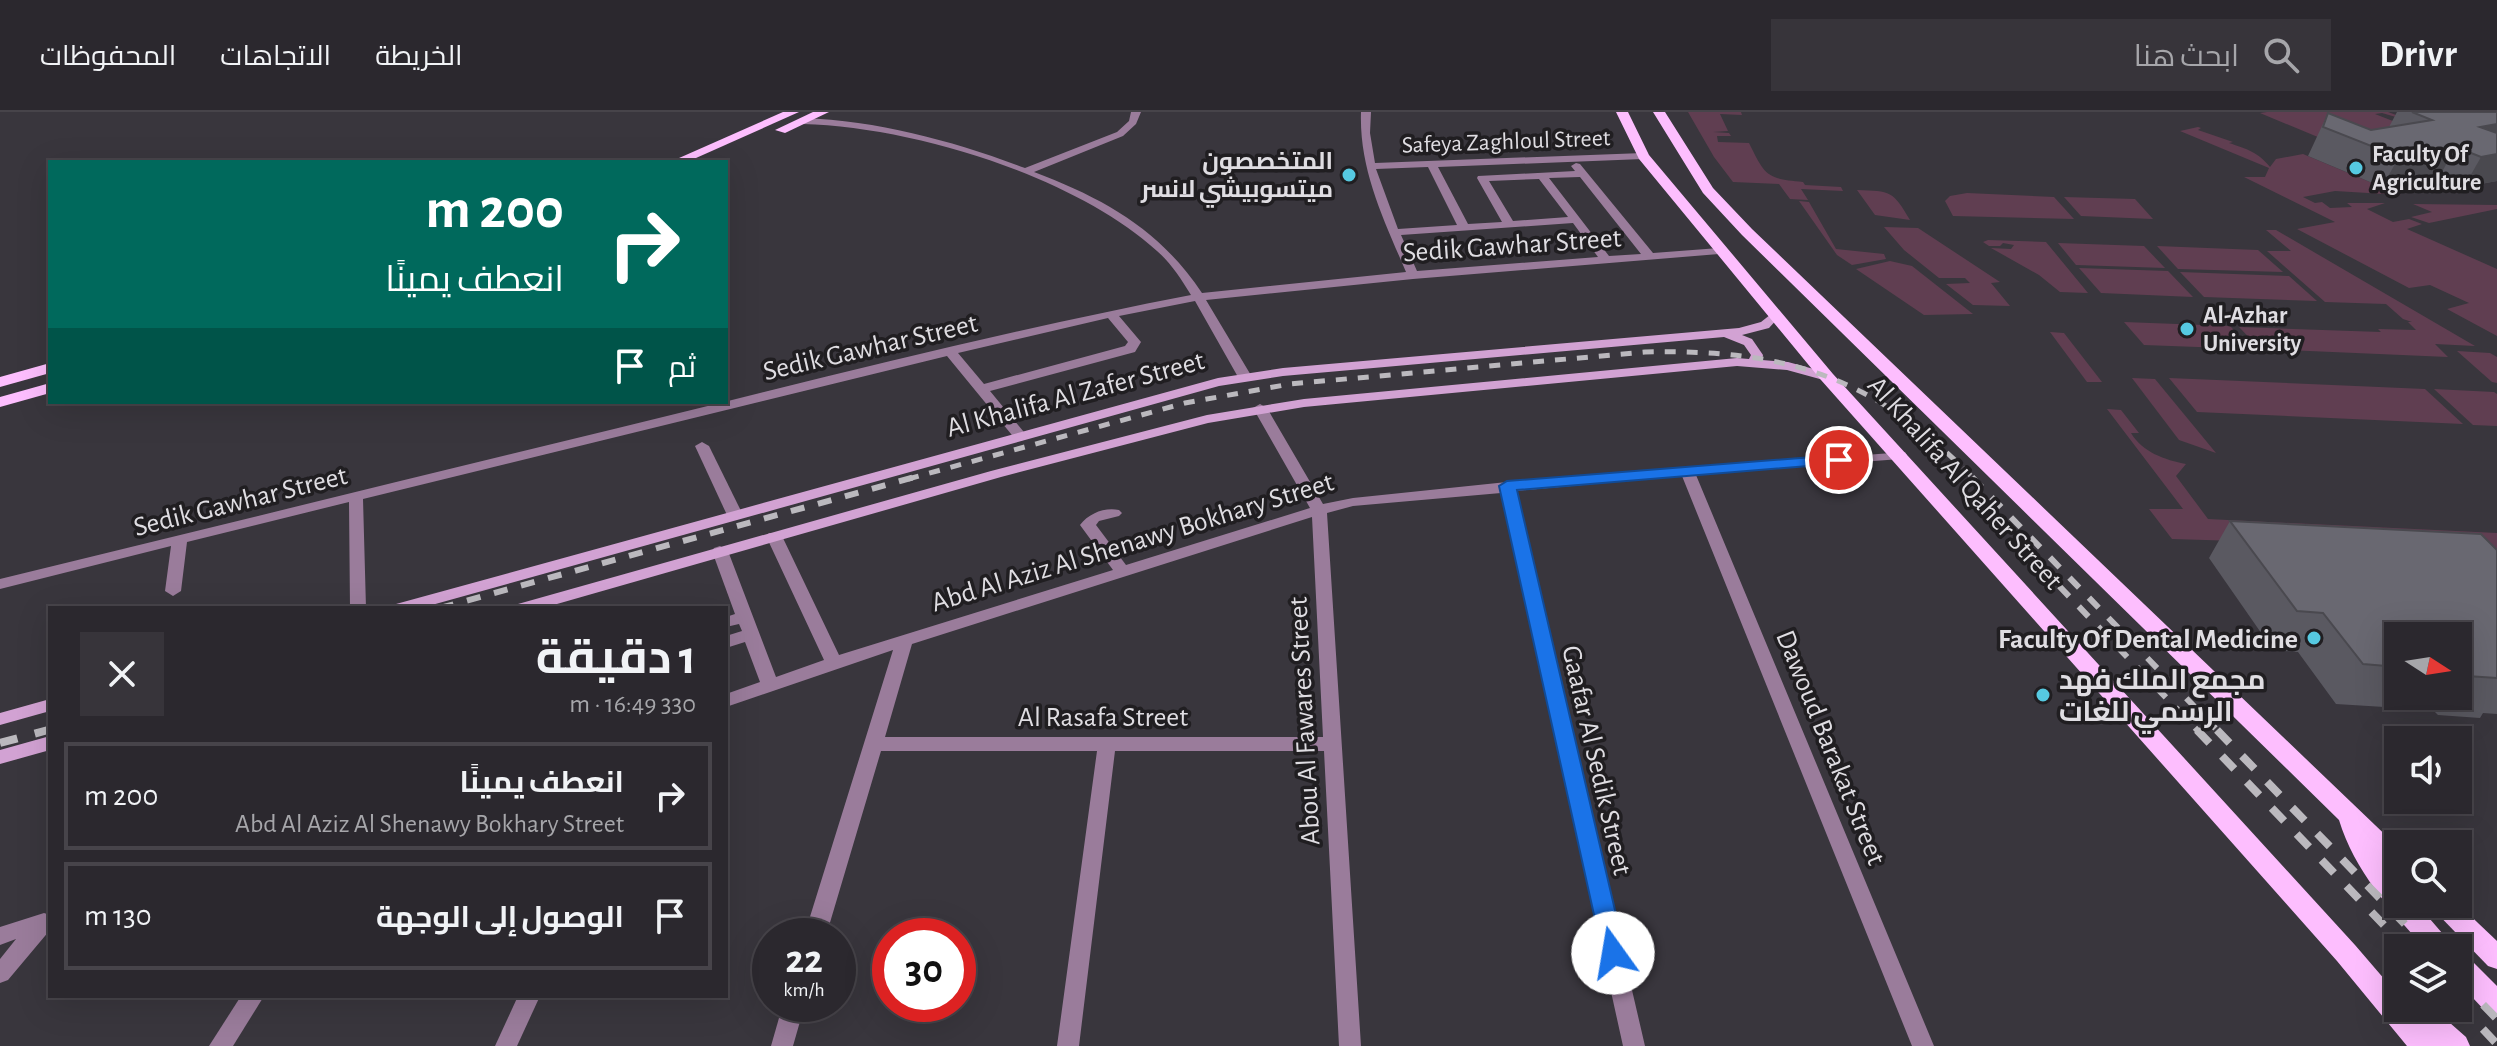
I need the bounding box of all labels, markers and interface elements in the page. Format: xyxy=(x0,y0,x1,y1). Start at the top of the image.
search box xyxy=(1771,19,2331,91)
icon: search xyxy=(2259,33,2303,77)
text: Drivr xyxy=(2379,36,2457,74)
text: ابحث هنا xyxy=(2134,42,2239,72)
text: المحفوظات xyxy=(40,43,176,71)
text: الاتجاهات xyxy=(220,43,331,71)
text: الخريطة xyxy=(375,43,463,71)
street label: Safeya Zaghloul Street xyxy=(1401,126,1611,158)
place label: Faculty Of Agriculture xyxy=(2372,143,2481,195)
place label: المتخصصون ميتسوبيشي لانسر xyxy=(1140,150,1333,208)
marker: Faculty Of Agriculture xyxy=(2347,159,2365,177)
marker: المتخصصون ميتسوبيشي لانسر xyxy=(1340,166,1358,184)
text: 200 m xyxy=(426,182,564,238)
icon: right xyxy=(592,192,696,296)
street label: Sedik Gawhar Street xyxy=(1402,224,1622,268)
text: انعطف يمينًا xyxy=(385,262,564,298)
place label: Al-Azhar University xyxy=(2203,304,2302,356)
street label: Sedik Gawhar Street xyxy=(761,310,980,386)
marker: Al-Azhar University xyxy=(2178,320,2196,338)
icon: arrive xyxy=(608,344,652,388)
street label: Al Khalifa Al Zafer Street xyxy=(944,347,1207,443)
text: ثم xyxy=(668,353,696,383)
street label: Al Khalifa Al Qaher Street xyxy=(1862,372,2067,595)
pin xyxy=(1805,426,1873,494)
icon: arrive xyxy=(1817,438,1861,482)
street label: Sedik Gawhar Street xyxy=(131,462,350,542)
street label: Abd Al Aziz Al Shenawy Bokhary Street xyxy=(928,468,1337,618)
street label: Abou Al Fawares Street xyxy=(1285,596,1325,846)
north arrow xyxy=(2384,622,2472,710)
map controls xyxy=(2384,622,2472,1022)
street label: Dawoud Barakat Street xyxy=(1770,626,1890,869)
place label: Faculty Of Dental Medicine xyxy=(1998,626,2298,654)
marker: Faculty Of Dental Medicine xyxy=(2305,629,2323,647)
button: close xyxy=(80,632,164,716)
text: 1 دقيقة xyxy=(536,635,696,683)
street label: Gaafar Al Sedik Street xyxy=(1556,643,1636,878)
place label: مجمع الملك فهد الرسمي للغات xyxy=(2059,667,2265,734)
marker: مجمع الملك فهد الرسمي للغات xyxy=(2034,686,2052,704)
text: 330 m · 16:49 xyxy=(569,691,696,717)
street label: Al Rasafa Street xyxy=(1018,704,1188,732)
button: sound xyxy=(2384,726,2472,814)
text: انعطف يمينًا xyxy=(460,768,624,798)
icon: right xyxy=(648,774,692,818)
text: 200 m xyxy=(84,781,158,811)
text: Abd Al Aziz Al Shenawy Bokhary Street xyxy=(235,811,624,837)
button: search xyxy=(2384,830,2472,918)
icon: arrive xyxy=(648,894,692,938)
text: 130 m xyxy=(84,901,151,931)
text: الوصول إلى الوجهة xyxy=(376,903,624,933)
position arrow xyxy=(1571,911,1655,995)
speed limit sign: 30 xyxy=(872,918,976,1022)
button: layers xyxy=(2384,934,2472,1022)
text: 22 xyxy=(785,940,823,980)
text: km/h xyxy=(783,980,825,1000)

